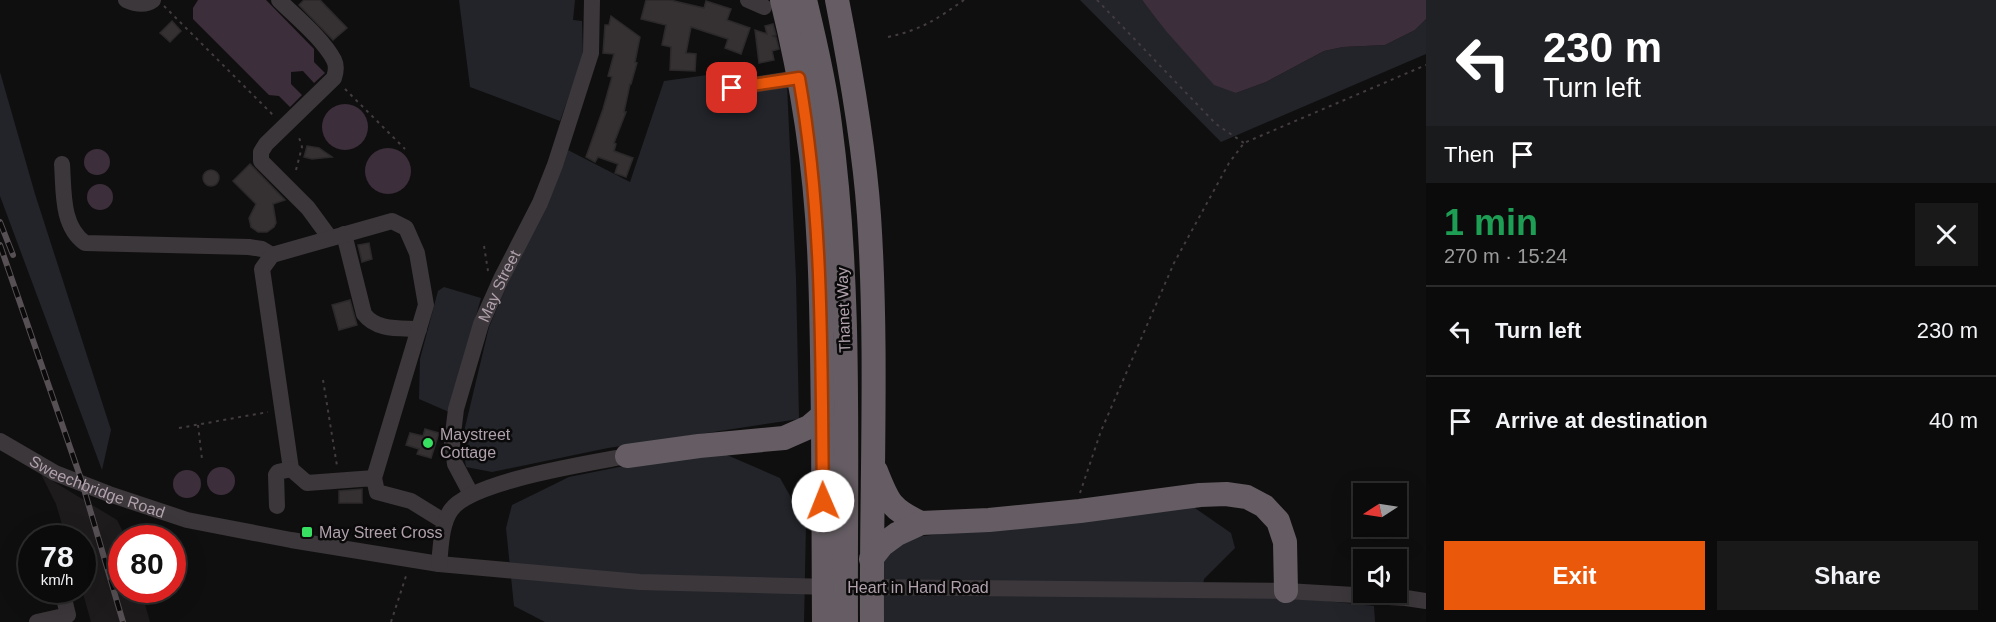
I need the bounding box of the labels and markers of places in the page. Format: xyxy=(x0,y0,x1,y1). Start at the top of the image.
pin xyxy=(706,62,757,113)
place label: Maystreet Cottage xyxy=(440,426,511,461)
marker: Maystreet Cottage xyxy=(421,436,435,450)
place label: May Street Cross xyxy=(319,524,443,541)
marker: May Street Cross xyxy=(300,525,314,539)

